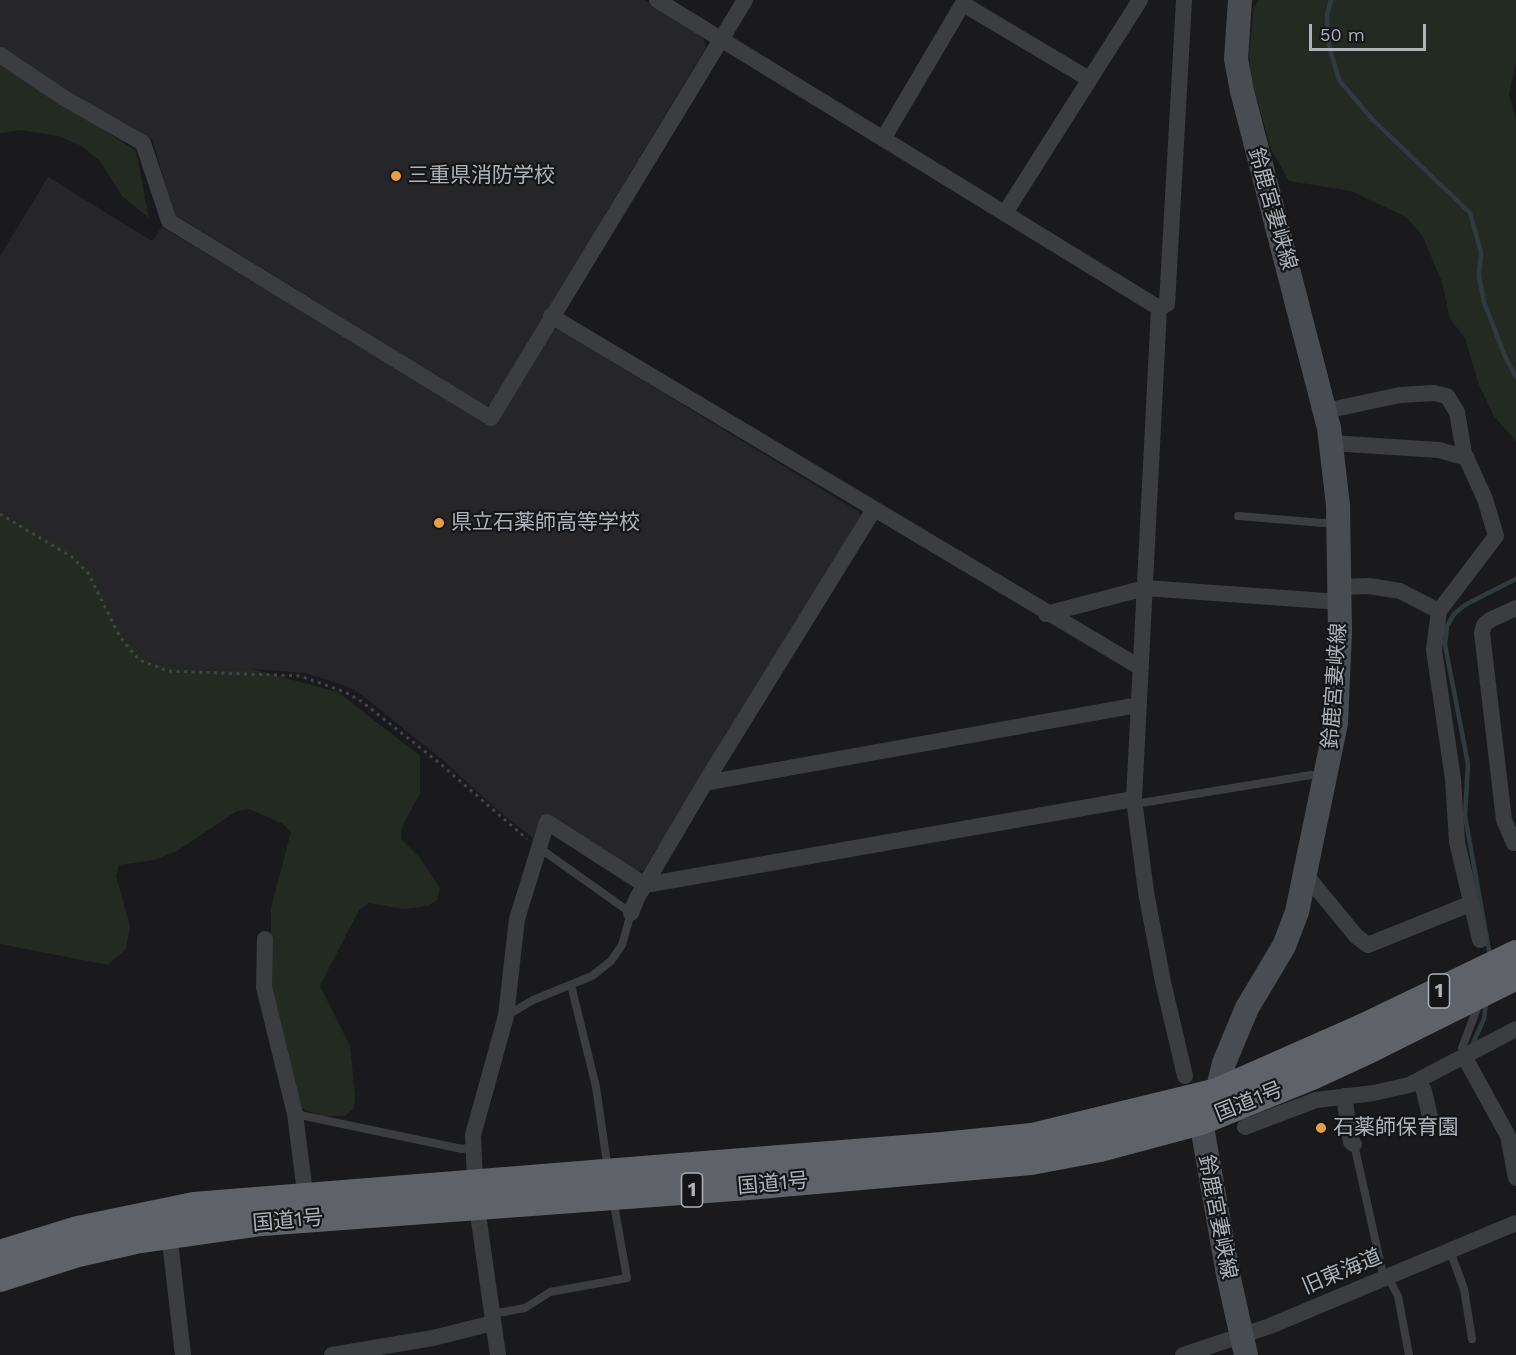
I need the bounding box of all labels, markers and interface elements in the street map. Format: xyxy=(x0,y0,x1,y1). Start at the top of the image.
scale bar xyxy=(1312,12,1429,50)
text: 50 m xyxy=(1320,24,1365,45)
street label: 鈴鹿宮妻峡線 xyxy=(1243,145,1301,273)
place label: 三重県消防学校 xyxy=(408,163,555,189)
marker: 三重県消防学校 xyxy=(389,169,403,183)
place label: 県立石薬師高等学校 xyxy=(451,510,640,536)
marker: 県立石薬師高等学校 xyxy=(432,516,446,530)
street label: 鈴鹿宮妻峡線 xyxy=(1318,622,1352,750)
road number: 1 xyxy=(1428,974,1450,1008)
street label: 国道1号 xyxy=(1211,1077,1287,1127)
place label: 石薬師保育園 xyxy=(1333,1115,1459,1141)
marker: 石薬師保育園 xyxy=(1314,1121,1328,1135)
street label: 鈴鹿宮妻峡線 xyxy=(1193,1153,1241,1281)
street label: 国道1号 xyxy=(736,1168,810,1200)
road number: 1 xyxy=(682,1173,702,1207)
street label: 国道1号 xyxy=(251,1205,325,1237)
street label: 旧東海道 xyxy=(1298,1244,1386,1300)

